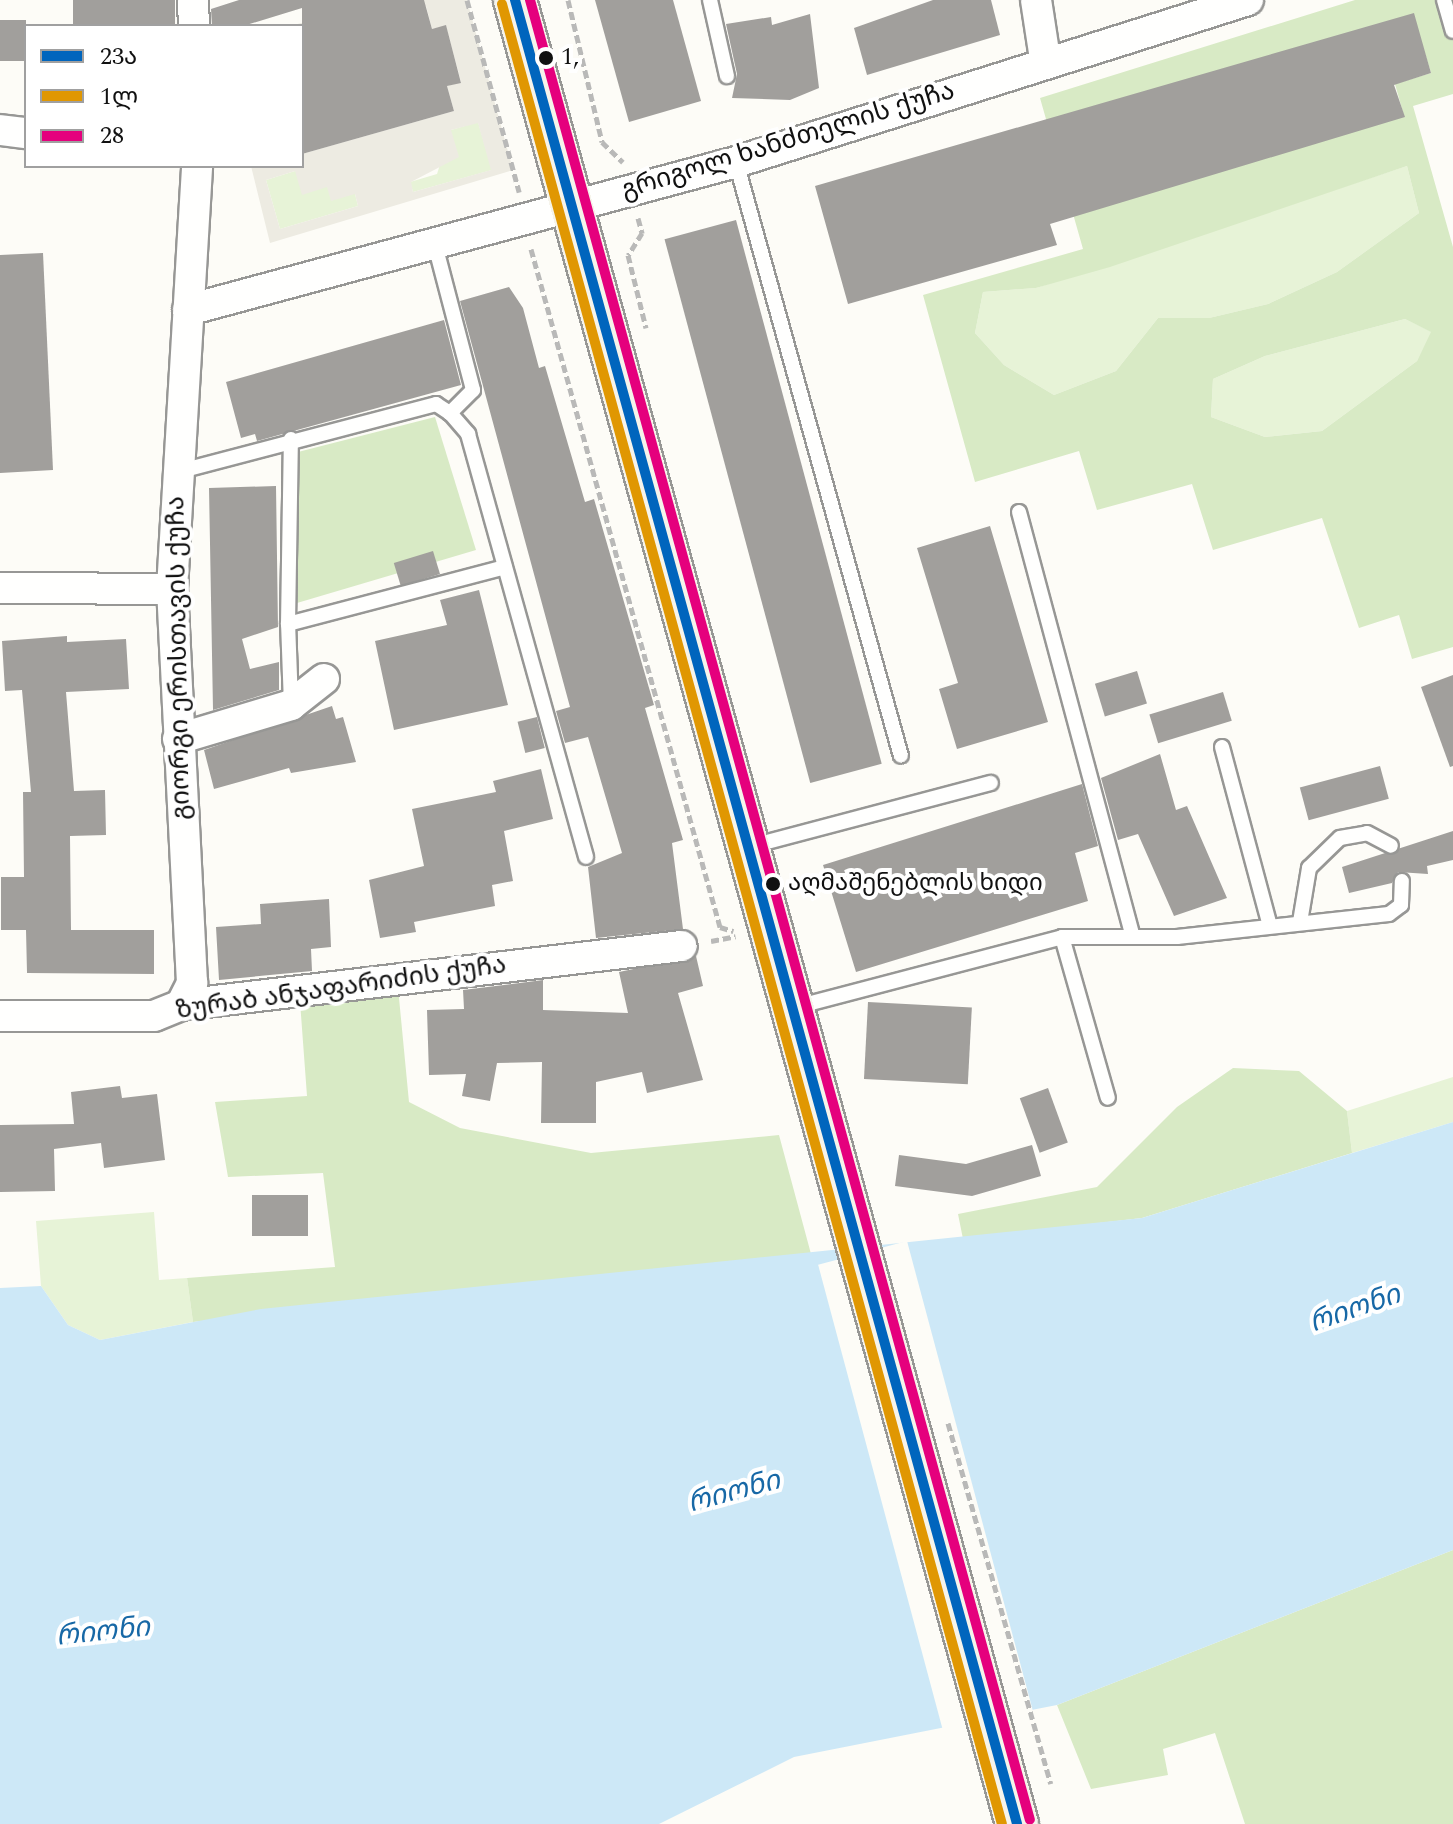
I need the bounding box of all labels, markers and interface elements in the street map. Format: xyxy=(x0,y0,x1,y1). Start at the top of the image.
legend xyxy=(24,24,304,168)
text: 23ა xyxy=(100,39,137,75)
place label: 1, xyxy=(561,44,579,72)
marker: 1, xyxy=(538,50,554,66)
street label: გრიგოლ ხანძთელის ქუჩა xyxy=(618,75,958,207)
text: 1ლ xyxy=(100,79,138,115)
text: 28 xyxy=(100,118,124,154)
street label: გიორგი ერისთავის ქუჩა xyxy=(161,496,197,820)
place label: აღმაშენებლის ხიდი xyxy=(788,870,1043,898)
marker: აღმაშენებლის ხიდი xyxy=(765,876,781,892)
street label: ზურაბ ანჯაფარიძის ქუჩა xyxy=(174,949,508,1027)
water label: რიონი xyxy=(1305,1278,1405,1340)
water label: რიონი xyxy=(684,1464,784,1520)
water label: რიონი xyxy=(54,1610,152,1654)

